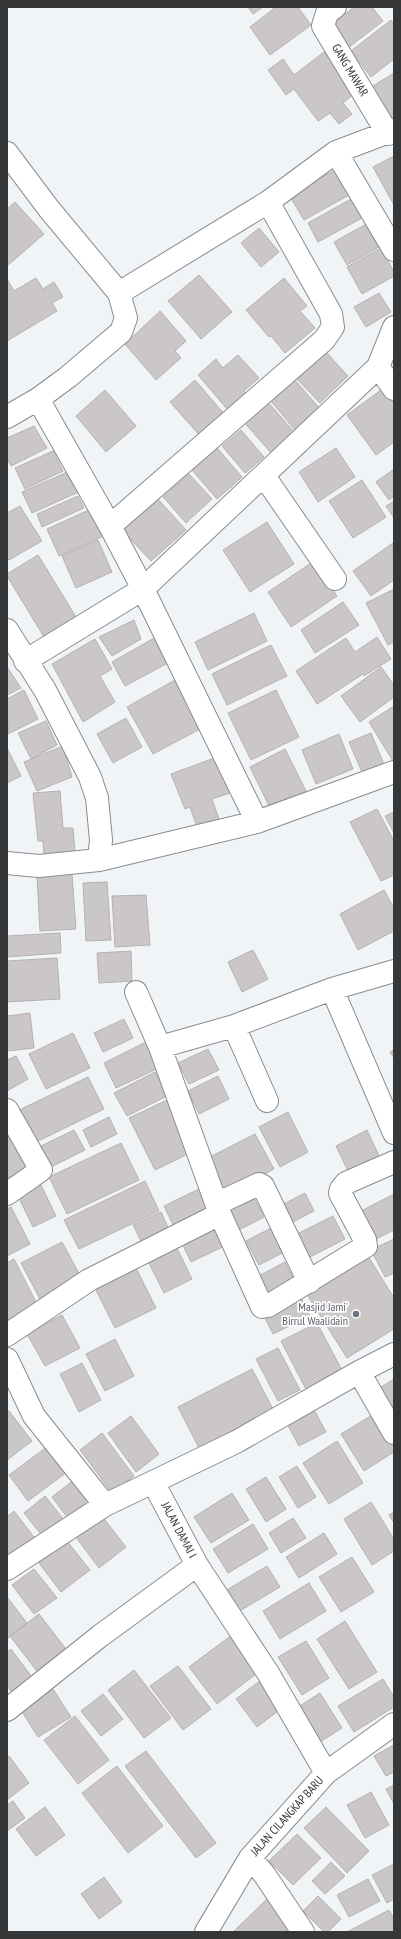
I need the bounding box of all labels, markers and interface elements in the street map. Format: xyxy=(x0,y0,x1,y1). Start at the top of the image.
street label: GANG MAWAR xyxy=(329,41,372,99)
place label: Masjid Jami' Birrul Waalidain xyxy=(282,1299,348,1328)
marker: Masjid Jami' Birrul Waalidain xyxy=(351,1309,361,1319)
street label: JALAN DAMAI I xyxy=(158,1498,200,1560)
street label: JALAN CILANGKAP BARU xyxy=(246,1773,326,1859)

